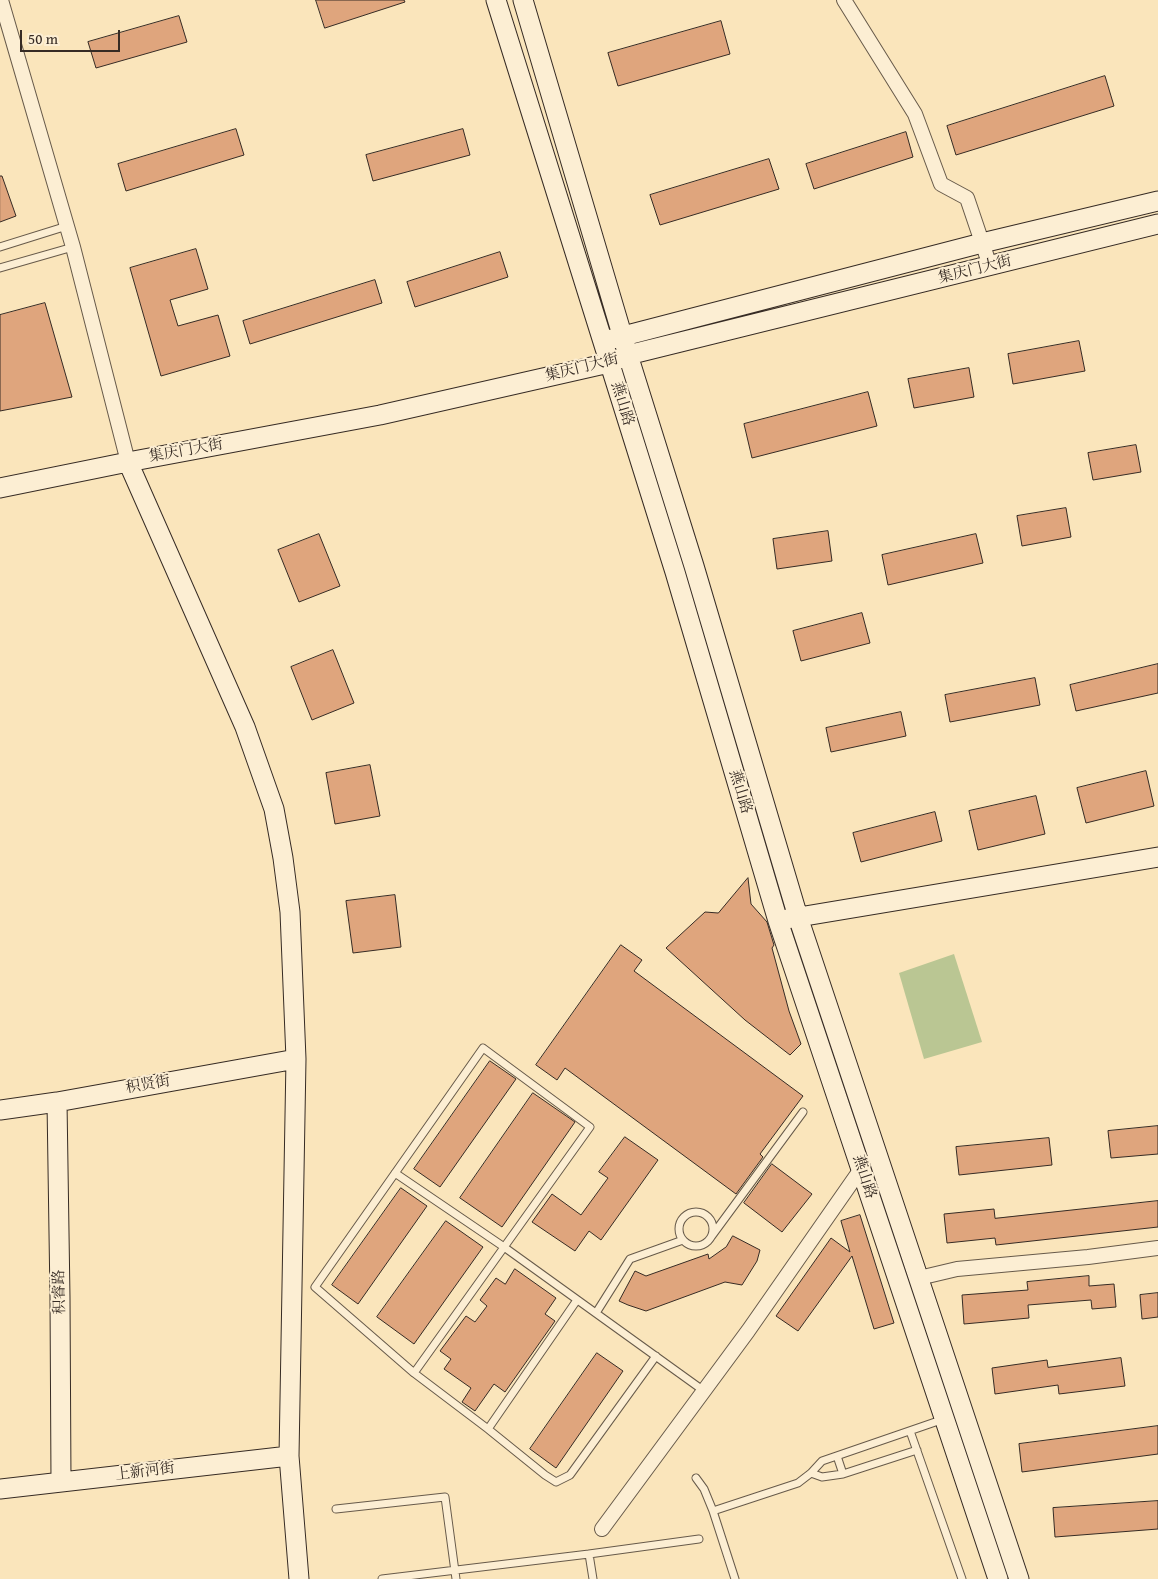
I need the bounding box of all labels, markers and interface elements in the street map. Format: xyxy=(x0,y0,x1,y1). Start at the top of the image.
scale bar xyxy=(22,20,122,52)
text: 50 m xyxy=(28,28,58,49)
street label: 集庆门大街 xyxy=(936,252,1014,288)
street label: 集庆门大街 xyxy=(543,350,621,386)
street label: 燕山路 xyxy=(607,380,637,428)
street label: 集庆门大街 xyxy=(148,436,224,466)
street label: 燕山路 xyxy=(725,768,755,816)
street label: 积贤街 xyxy=(124,1072,172,1098)
street label: 燕山路 xyxy=(848,1153,880,1201)
street label: 积睿路 xyxy=(51,1269,69,1315)
street label: 上新河街 xyxy=(114,1459,176,1485)

